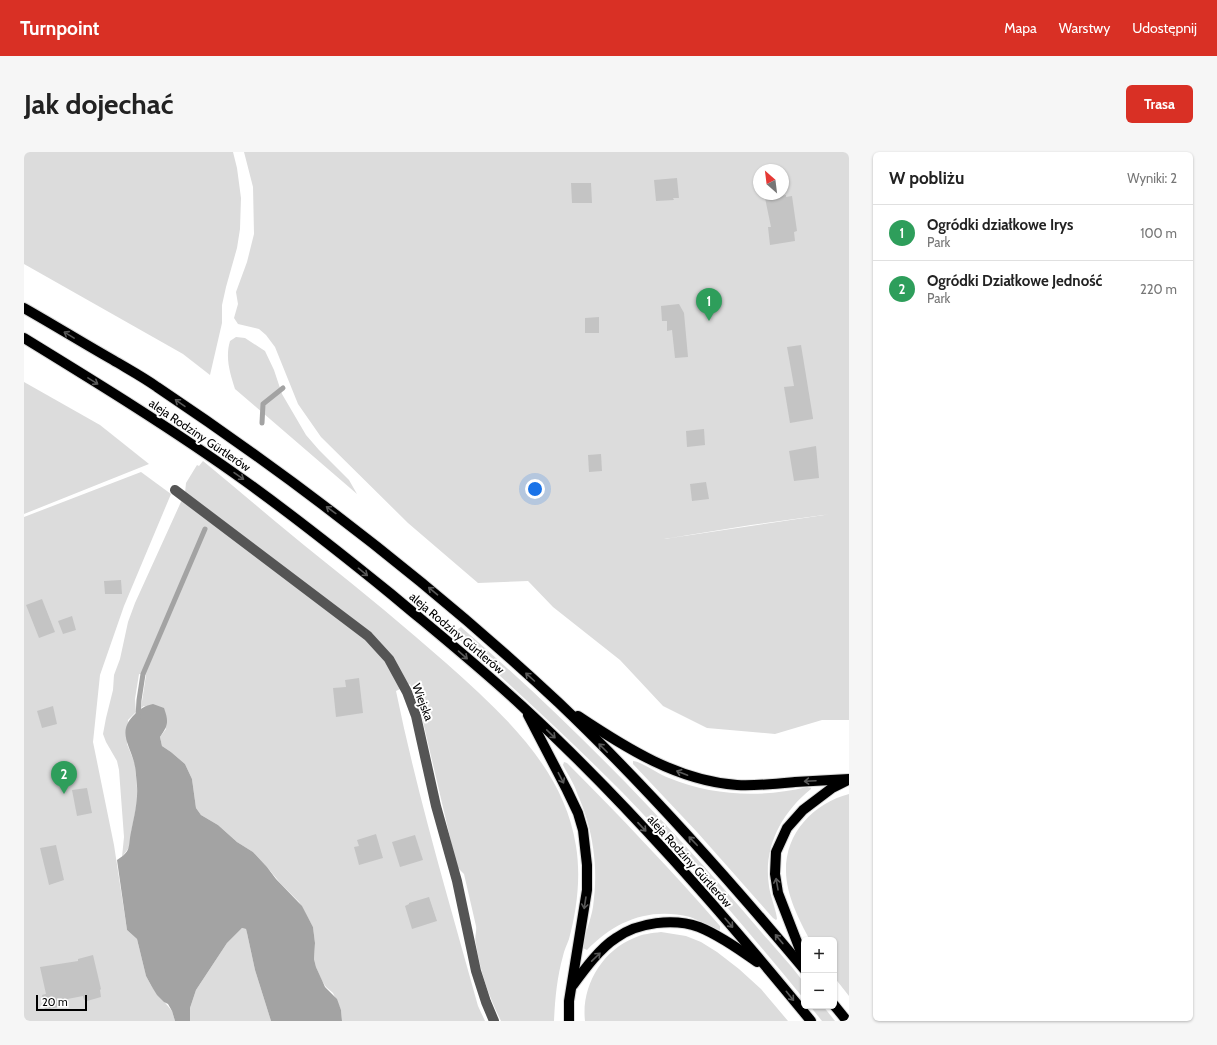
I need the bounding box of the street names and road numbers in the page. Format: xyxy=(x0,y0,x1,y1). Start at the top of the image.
street label: aleja Rodziny Gürtlerów xyxy=(146,395,254,475)
street label: aleja Rodziny Gürtlerów xyxy=(406,589,508,677)
street label: Wiejska xyxy=(409,681,437,723)
street label: aleja Rodziny Gürtlerów xyxy=(644,812,736,911)

